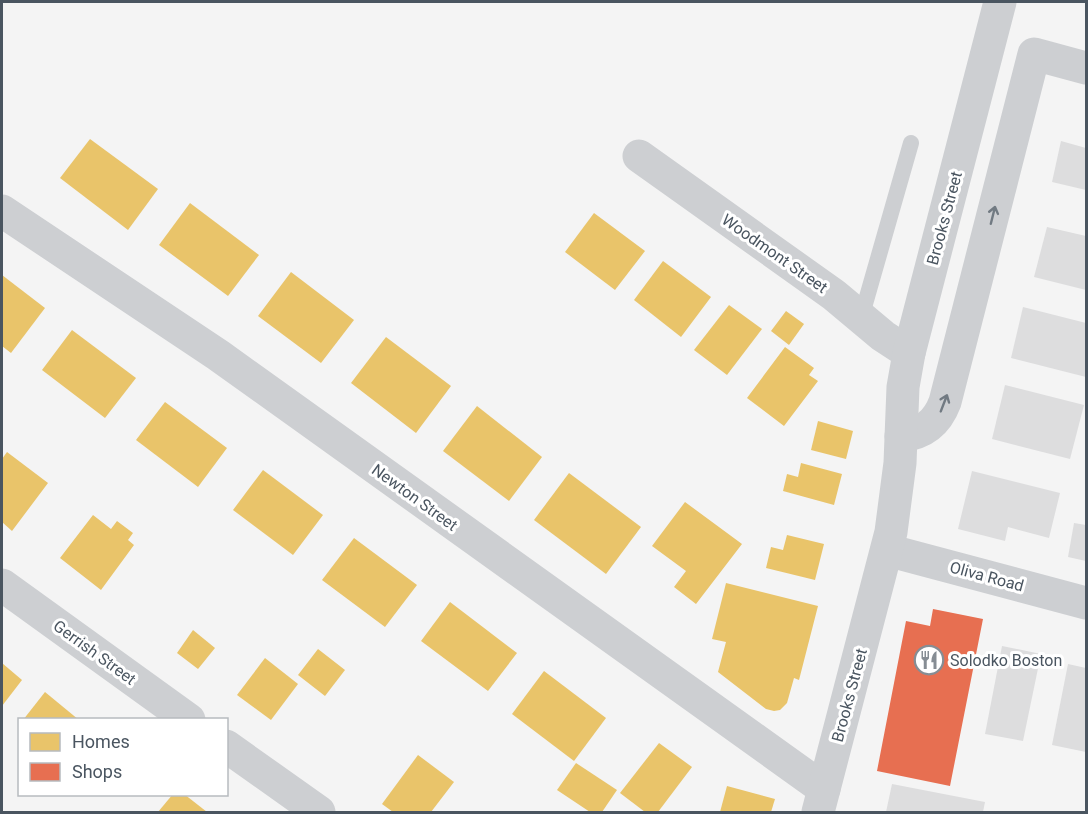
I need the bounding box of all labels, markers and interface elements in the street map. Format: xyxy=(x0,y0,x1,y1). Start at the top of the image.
street label: Brooks Street xyxy=(923,169,966,267)
one-way arrow xyxy=(988,206,1000,225)
street label: Woodmont Street xyxy=(718,210,831,297)
one-way arrow xyxy=(939,395,950,413)
street label: Newton Street xyxy=(368,460,461,535)
street label: Oliva Road xyxy=(948,557,1026,595)
street label: Gerrish Street xyxy=(50,616,140,689)
restaurant icon: Solodko Boston xyxy=(913,644,945,676)
street label: Brooks Street xyxy=(828,646,871,744)
place label: Solodko Boston xyxy=(950,651,1062,670)
legend xyxy=(18,718,228,796)
text: Homes xyxy=(72,731,130,752)
text: Shops xyxy=(72,761,122,782)

